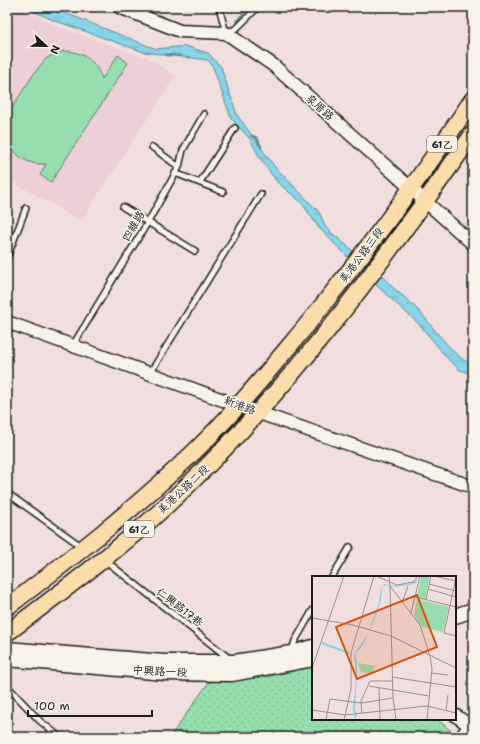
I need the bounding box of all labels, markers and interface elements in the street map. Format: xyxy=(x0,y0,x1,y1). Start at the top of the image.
north arrow xyxy=(26,26,66,66)
text: N xyxy=(46,43,63,57)
street label: 泉厝路 xyxy=(302,91,337,124)
road number: 61乙 xyxy=(427,136,457,152)
street label: 四維路 xyxy=(119,208,148,244)
street label: 美港公路三段 xyxy=(336,224,387,286)
street label: 新港路 xyxy=(222,393,258,418)
street label: 美港公路二段 xyxy=(154,461,213,517)
road number: 61乙 xyxy=(124,521,154,537)
inset map xyxy=(312,576,456,720)
street label: 仁興路17巷 xyxy=(153,584,206,630)
street label: 中興路一段 xyxy=(132,663,188,680)
scale bar xyxy=(28,692,152,718)
text: 100 m xyxy=(34,698,70,714)

